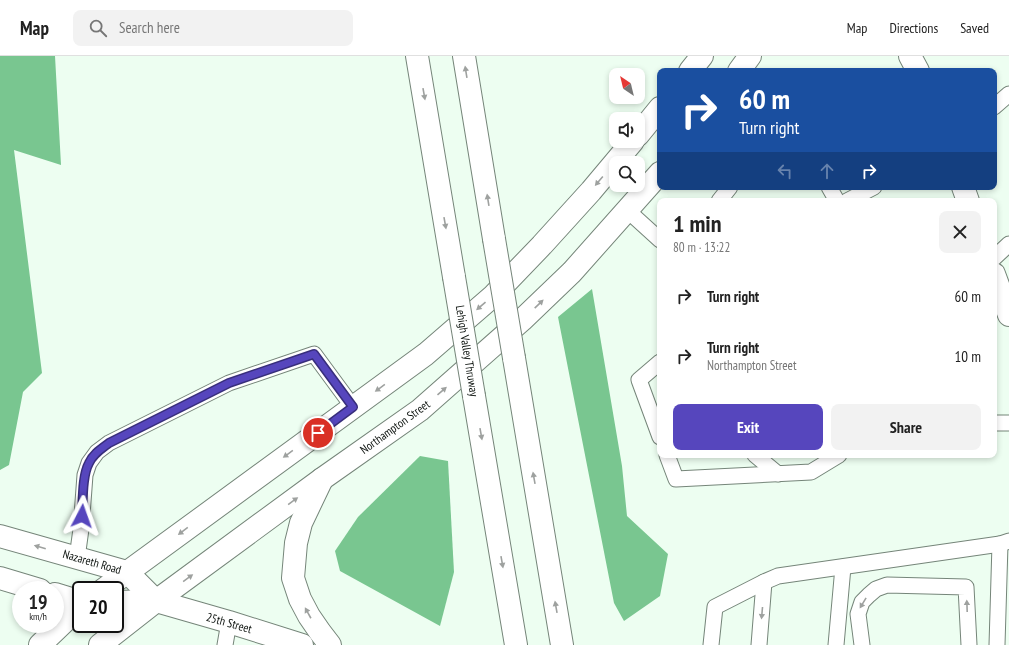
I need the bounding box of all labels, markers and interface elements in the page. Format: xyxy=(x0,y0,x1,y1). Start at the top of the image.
search box xyxy=(73,10,353,46)
text: Map xyxy=(20,16,49,40)
icon: search xyxy=(87,17,109,39)
text: Search here xyxy=(119,18,180,37)
text: Map xyxy=(847,19,867,37)
text: Directions xyxy=(889,19,938,37)
text: Saved xyxy=(960,19,989,37)
one-way arrow xyxy=(463,66,469,78)
north arrow xyxy=(609,68,645,104)
map controls xyxy=(609,68,645,192)
text: 60 m xyxy=(739,80,790,117)
icon: right xyxy=(673,84,725,136)
one-way arrow xyxy=(421,88,427,101)
button: sound xyxy=(609,112,645,148)
text: Turn right xyxy=(739,116,799,139)
button: search xyxy=(609,156,645,192)
icon: left xyxy=(774,160,796,182)
icon: ahead xyxy=(816,160,838,182)
icon: right xyxy=(858,160,880,182)
one-way arrow xyxy=(595,176,604,187)
one-way arrow xyxy=(485,194,491,206)
text: 1 min xyxy=(673,208,721,239)
button: close xyxy=(939,211,981,253)
one-way arrow xyxy=(443,217,449,229)
text: 80 m · 13:22 xyxy=(673,239,730,256)
icon: right xyxy=(673,285,695,307)
text: Turn right xyxy=(707,287,759,306)
text: 60 m xyxy=(955,287,981,306)
one-way arrow xyxy=(534,299,544,309)
one-way arrow xyxy=(475,302,486,311)
street label: Lehigh Valley Thruway xyxy=(453,304,482,398)
text: Turn right xyxy=(707,338,759,357)
icon: right xyxy=(673,345,695,367)
text: 10 m xyxy=(955,347,981,366)
text: Northampton Street xyxy=(707,357,797,374)
one-way arrow xyxy=(374,383,385,392)
one-way arrow xyxy=(437,386,447,395)
street label: Northampton Street xyxy=(357,396,433,457)
button: Exit xyxy=(673,404,823,450)
button: Share xyxy=(831,404,981,450)
pin xyxy=(301,416,335,450)
icon: arrive xyxy=(307,422,329,444)
one-way arrow xyxy=(478,428,484,440)
one-way arrow xyxy=(283,450,293,458)
one-way arrow xyxy=(531,472,537,484)
position arrow xyxy=(61,495,103,537)
one-way arrow xyxy=(287,497,298,505)
one-way arrow xyxy=(178,527,188,535)
one-way arrow xyxy=(33,544,45,550)
street label: Nazareth Road xyxy=(61,546,123,577)
one-way arrow xyxy=(499,556,505,569)
one-way arrow xyxy=(182,574,193,582)
speed limit sign: 20 xyxy=(72,581,124,633)
text: 19 xyxy=(28,589,48,615)
one-way arrow xyxy=(860,597,867,609)
one-way arrow xyxy=(964,599,970,612)
one-way arrow xyxy=(552,600,558,613)
one-way arrow xyxy=(305,607,311,619)
one-way arrow xyxy=(758,607,765,619)
street label: 25th Street xyxy=(205,609,254,636)
text: km/h xyxy=(29,610,47,623)

